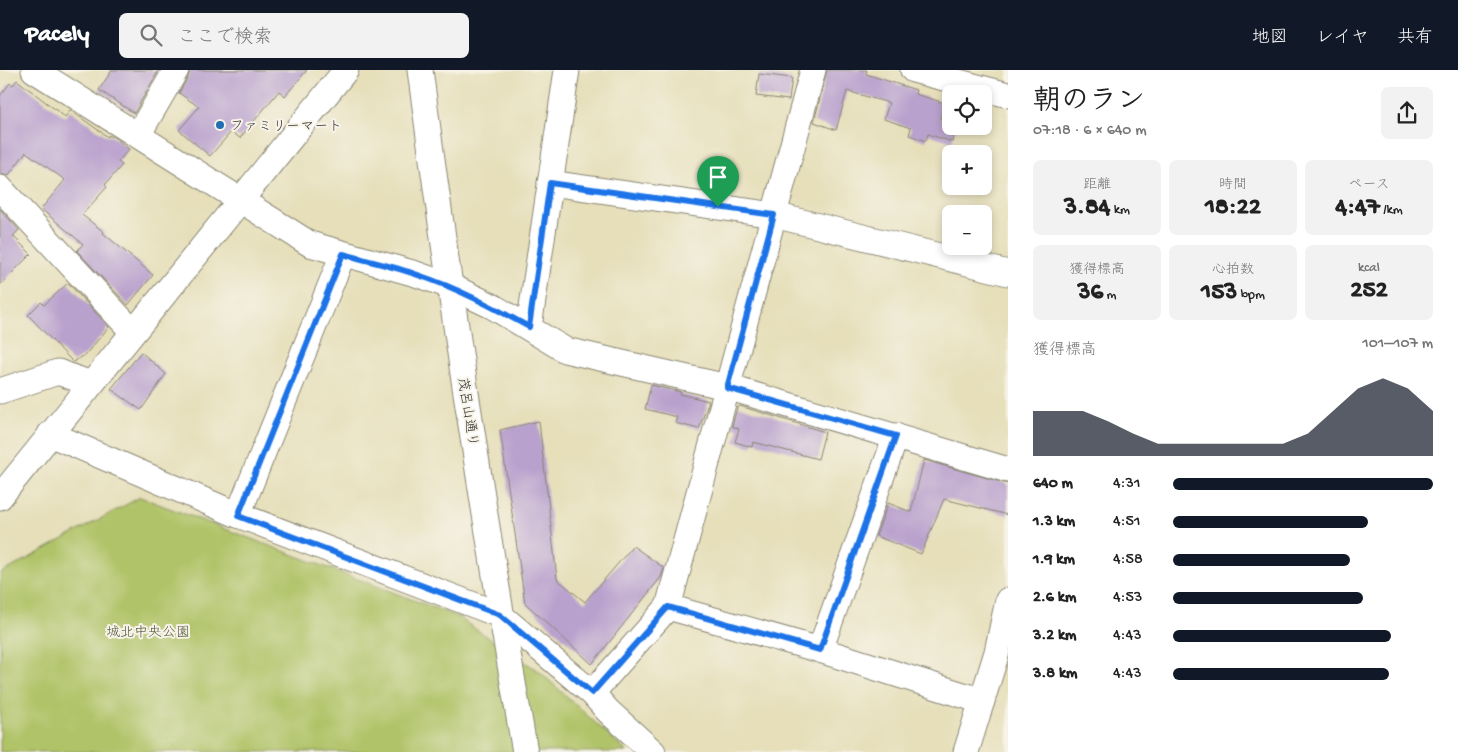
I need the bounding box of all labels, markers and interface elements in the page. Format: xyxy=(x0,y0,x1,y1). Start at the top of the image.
search box xyxy=(119,13,469,58)
text: Pacely xyxy=(25,21,89,50)
icon: search xyxy=(137,21,165,49)
text: ここで検索 xyxy=(177,27,272,50)
text: 地図 xyxy=(1252,28,1288,49)
text: レイヤ xyxy=(1316,28,1369,49)
text: 共有 xyxy=(1397,28,1433,49)
map controls xyxy=(942,85,992,255)
button: locate xyxy=(942,85,992,135)
text: 朝のラン xyxy=(1033,86,1145,119)
button: share xyxy=(1381,87,1433,139)
marker: ファミリーマート xyxy=(214,119,226,131)
place label: ファミリーマート xyxy=(230,119,342,136)
text: 07:18 · 6 × 640 m xyxy=(1033,122,1147,141)
button: + xyxy=(942,145,992,195)
pin xyxy=(697,156,739,207)
icon: arrive xyxy=(704,163,732,191)
text: 距離 xyxy=(1083,177,1111,194)
text: 時間 xyxy=(1219,177,1247,194)
text: ペース xyxy=(1348,177,1390,194)
text: 3.84 xyxy=(1064,194,1110,223)
text: 18:22 xyxy=(1205,194,1261,223)
text: 4:47 xyxy=(1335,194,1380,223)
text: km xyxy=(1110,202,1130,219)
text: /km xyxy=(1380,202,1403,219)
button: − xyxy=(942,205,992,255)
text: kcal xyxy=(1358,260,1380,277)
text: 獲得標高 xyxy=(1069,262,1125,279)
text: 心拍数 xyxy=(1212,262,1254,279)
text: 252 xyxy=(1350,277,1388,306)
text: 36 xyxy=(1078,279,1103,308)
text: 153 xyxy=(1201,279,1237,308)
text: m xyxy=(1103,287,1116,304)
text: bpm xyxy=(1237,287,1265,304)
text: 101–107 m xyxy=(1362,335,1433,354)
text: 獲得標高 xyxy=(1033,342,1097,361)
street label: 茂呂山通り xyxy=(453,376,480,448)
text: 640 m xyxy=(1033,475,1073,494)
text: 4:31 xyxy=(1113,475,1140,494)
text: 1.3 km xyxy=(1033,513,1075,532)
text: 4:51 xyxy=(1113,513,1140,532)
text: 1.9 km xyxy=(1033,551,1075,570)
text: 4:58 xyxy=(1113,551,1143,570)
text: 2.6 km xyxy=(1033,589,1076,608)
text: 4:53 xyxy=(1113,589,1142,608)
park label: 城北中央公園 xyxy=(106,625,190,642)
text: 3.2 km xyxy=(1033,627,1076,646)
text: 4:43 xyxy=(1113,627,1141,646)
text: 3.8 km xyxy=(1033,665,1077,684)
text: 4:43 xyxy=(1113,665,1141,684)

